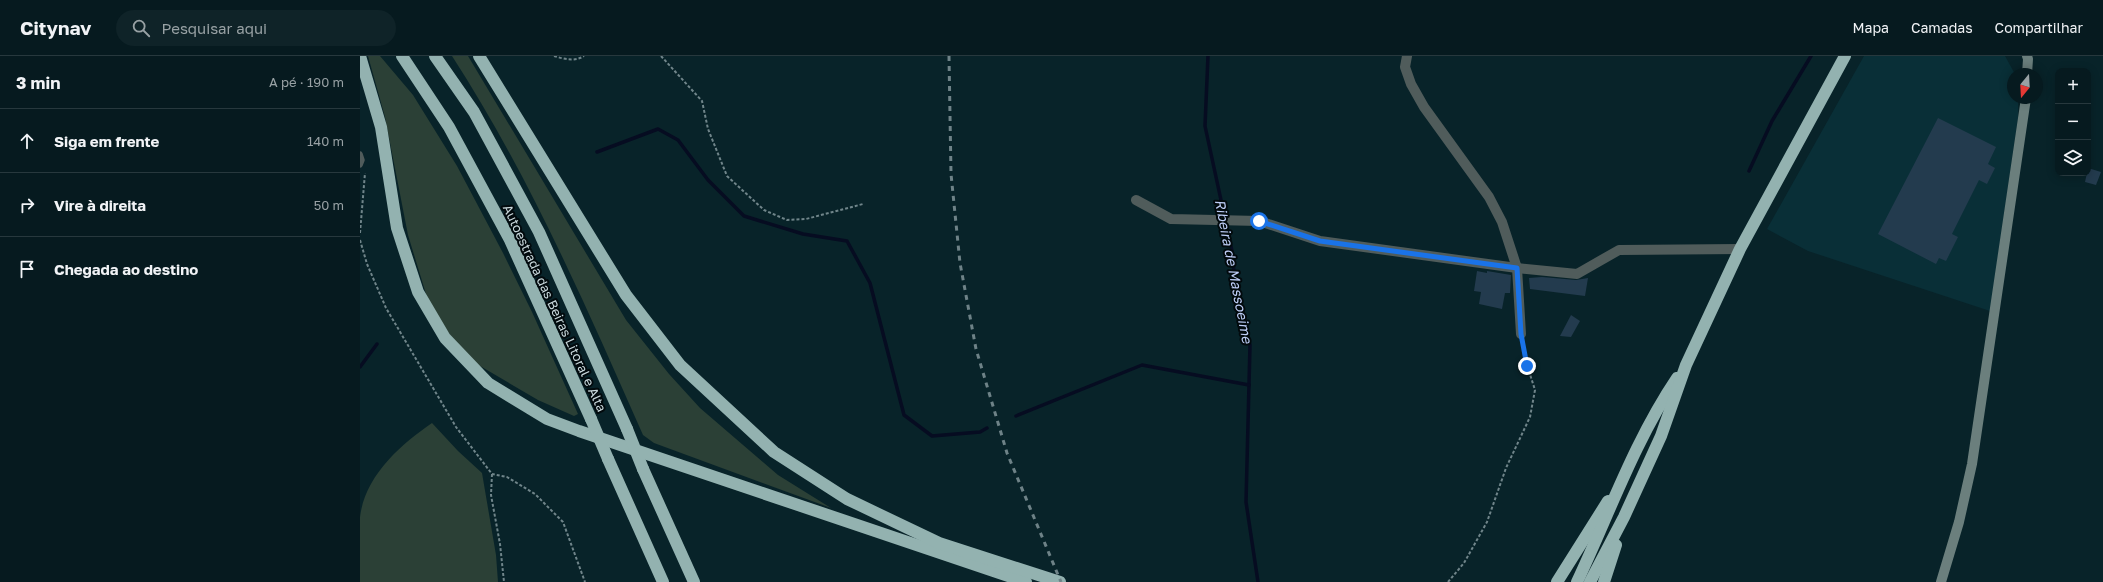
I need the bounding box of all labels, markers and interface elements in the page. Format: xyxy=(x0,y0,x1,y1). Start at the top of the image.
search box xyxy=(116,10,396,46)
text: Citynav xyxy=(20,16,92,39)
icon: search xyxy=(130,17,152,39)
text: Pesquisar aqui xyxy=(162,19,267,37)
text: Mapa xyxy=(1852,19,1889,36)
text: Camadas xyxy=(1911,19,1973,36)
text: Compartilhar xyxy=(1995,19,2083,36)
north arrow xyxy=(2007,68,2043,104)
map controls xyxy=(2055,68,2091,176)
button: + xyxy=(2055,68,2091,104)
text: 3 min xyxy=(16,72,60,93)
text: A pé · 190 m xyxy=(269,74,344,90)
button: − xyxy=(2055,104,2091,140)
icon: ahead xyxy=(16,130,38,152)
text: Siga em frente xyxy=(54,132,159,150)
text: 140 m xyxy=(307,133,344,149)
button: layers xyxy=(2055,140,2091,176)
icon: right xyxy=(16,194,38,216)
text: Vire à direita xyxy=(54,196,146,214)
text: 50 m xyxy=(314,197,344,213)
water label: Ribeira de Massoeime xyxy=(1212,198,1256,345)
street label: Autoestrada das Beiras Litoral e Alta xyxy=(500,202,610,414)
route start xyxy=(1250,212,1268,230)
icon: arrive xyxy=(16,258,38,280)
text: Chegada ao destino xyxy=(54,260,198,278)
route end xyxy=(1518,357,1536,375)

